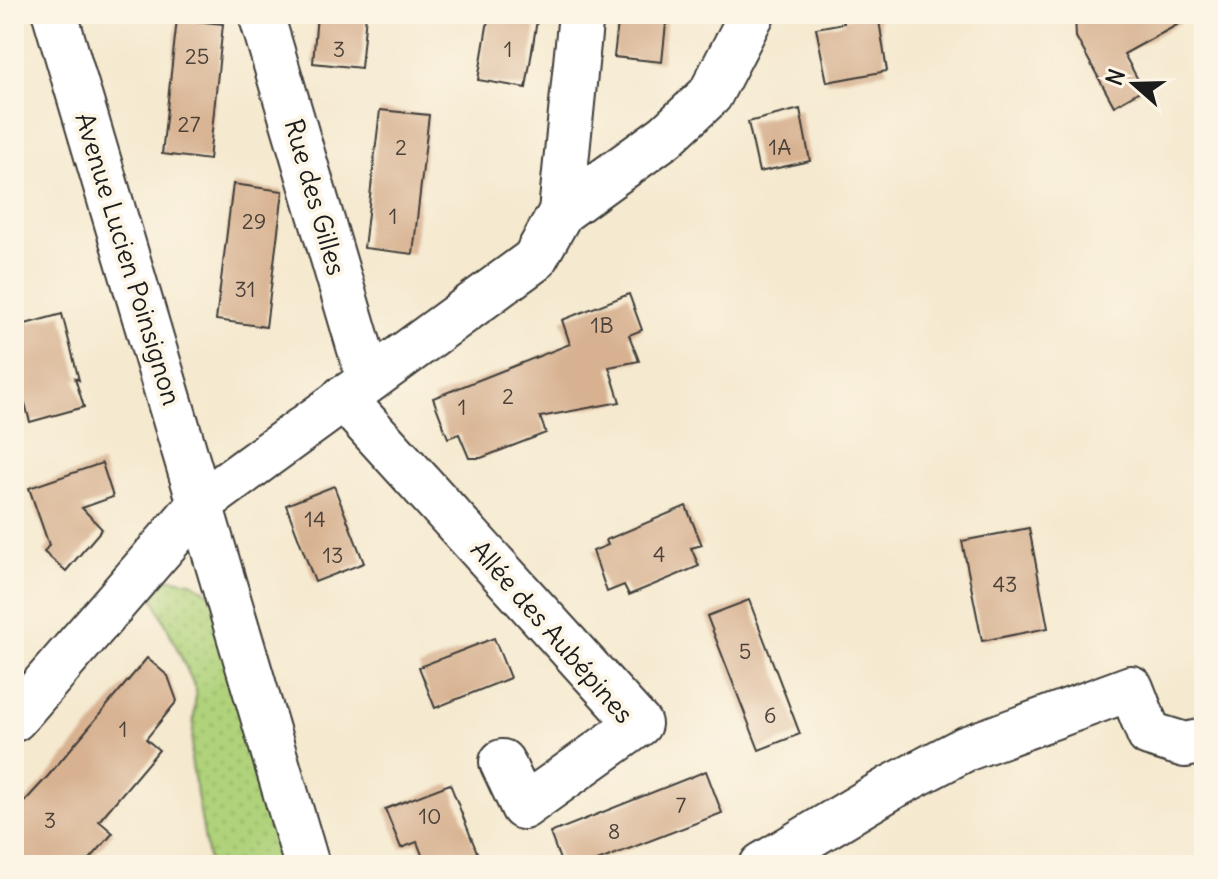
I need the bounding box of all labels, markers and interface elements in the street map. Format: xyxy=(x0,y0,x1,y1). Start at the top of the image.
house number: 3 xyxy=(333,35,345,63)
house number: 1 xyxy=(504,35,512,63)
house number: 25 xyxy=(185,42,209,70)
north arrow xyxy=(1094,44,1174,124)
text: N xyxy=(1099,65,1131,89)
street label: Avenue Lucien Poinsignon xyxy=(68,109,189,409)
house number: 27 xyxy=(178,110,201,138)
street label: Rue des Gilles xyxy=(277,115,354,279)
house number: 2 xyxy=(395,133,407,161)
house number: 1A xyxy=(769,133,791,161)
house number: 1 xyxy=(389,202,397,230)
house number: 29 xyxy=(242,207,266,235)
house number: 31 xyxy=(235,275,256,303)
house number: 1B xyxy=(590,311,614,339)
house number: 2 xyxy=(502,382,514,410)
house number: 1 xyxy=(458,393,466,421)
house number: 14 xyxy=(304,505,326,533)
street label: Allée des Aubépines xyxy=(464,533,641,730)
house number: 4 xyxy=(653,540,665,568)
house number: 13 xyxy=(322,541,344,569)
house number: 43 xyxy=(992,570,1018,598)
house number: 5 xyxy=(739,637,751,665)
house number: 6 xyxy=(764,701,776,729)
house number: 1 xyxy=(119,715,127,743)
house number: 7 xyxy=(676,791,687,819)
house number: 10 xyxy=(418,802,442,830)
house number: 3 xyxy=(44,806,56,834)
house number: 8 xyxy=(608,817,620,845)

